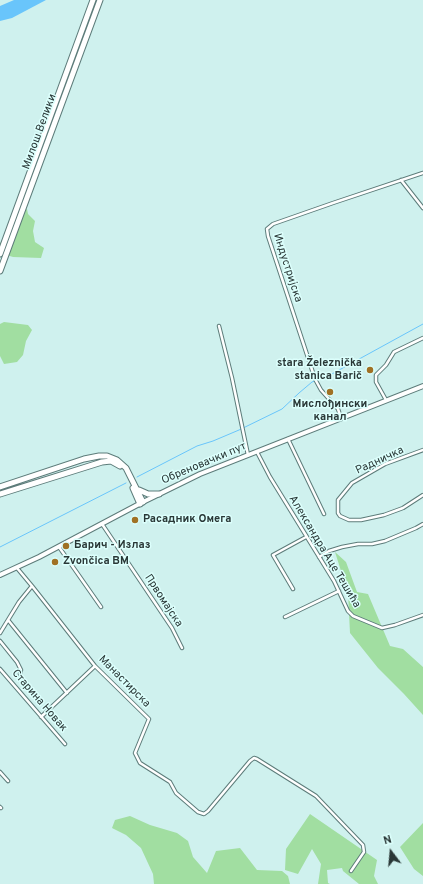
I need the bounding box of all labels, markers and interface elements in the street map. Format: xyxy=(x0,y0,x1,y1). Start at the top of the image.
street label: Милош Велики xyxy=(20,92,60,172)
street label: Индустријска xyxy=(270,232,304,304)
place label: stara Železnička stanica Barič xyxy=(277,357,362,383)
marker: stara Železnička stanica Barič xyxy=(365,365,375,375)
marker: Мислођински канал xyxy=(325,387,335,397)
place label: Мислођински канал xyxy=(293,398,367,424)
street label: Обреновачки пут xyxy=(160,440,248,488)
street label: Радничка xyxy=(354,444,406,478)
street label: Александра Аце Тешића xyxy=(285,494,363,610)
place label: Расадник Омега xyxy=(143,513,231,527)
marker: Расадник Омега xyxy=(130,515,140,525)
place label: Барич - Излаз xyxy=(74,539,150,553)
marker: Барич - Излаз xyxy=(61,541,71,551)
place label: Zvončica BM xyxy=(63,555,129,569)
marker: Zvončica BM xyxy=(50,557,60,567)
street label: Првомајска xyxy=(141,572,185,630)
street label: Манастирска xyxy=(95,653,153,711)
street label: Старина Новак xyxy=(8,667,70,735)
north arrow xyxy=(371,832,411,872)
text: N xyxy=(382,833,393,848)

